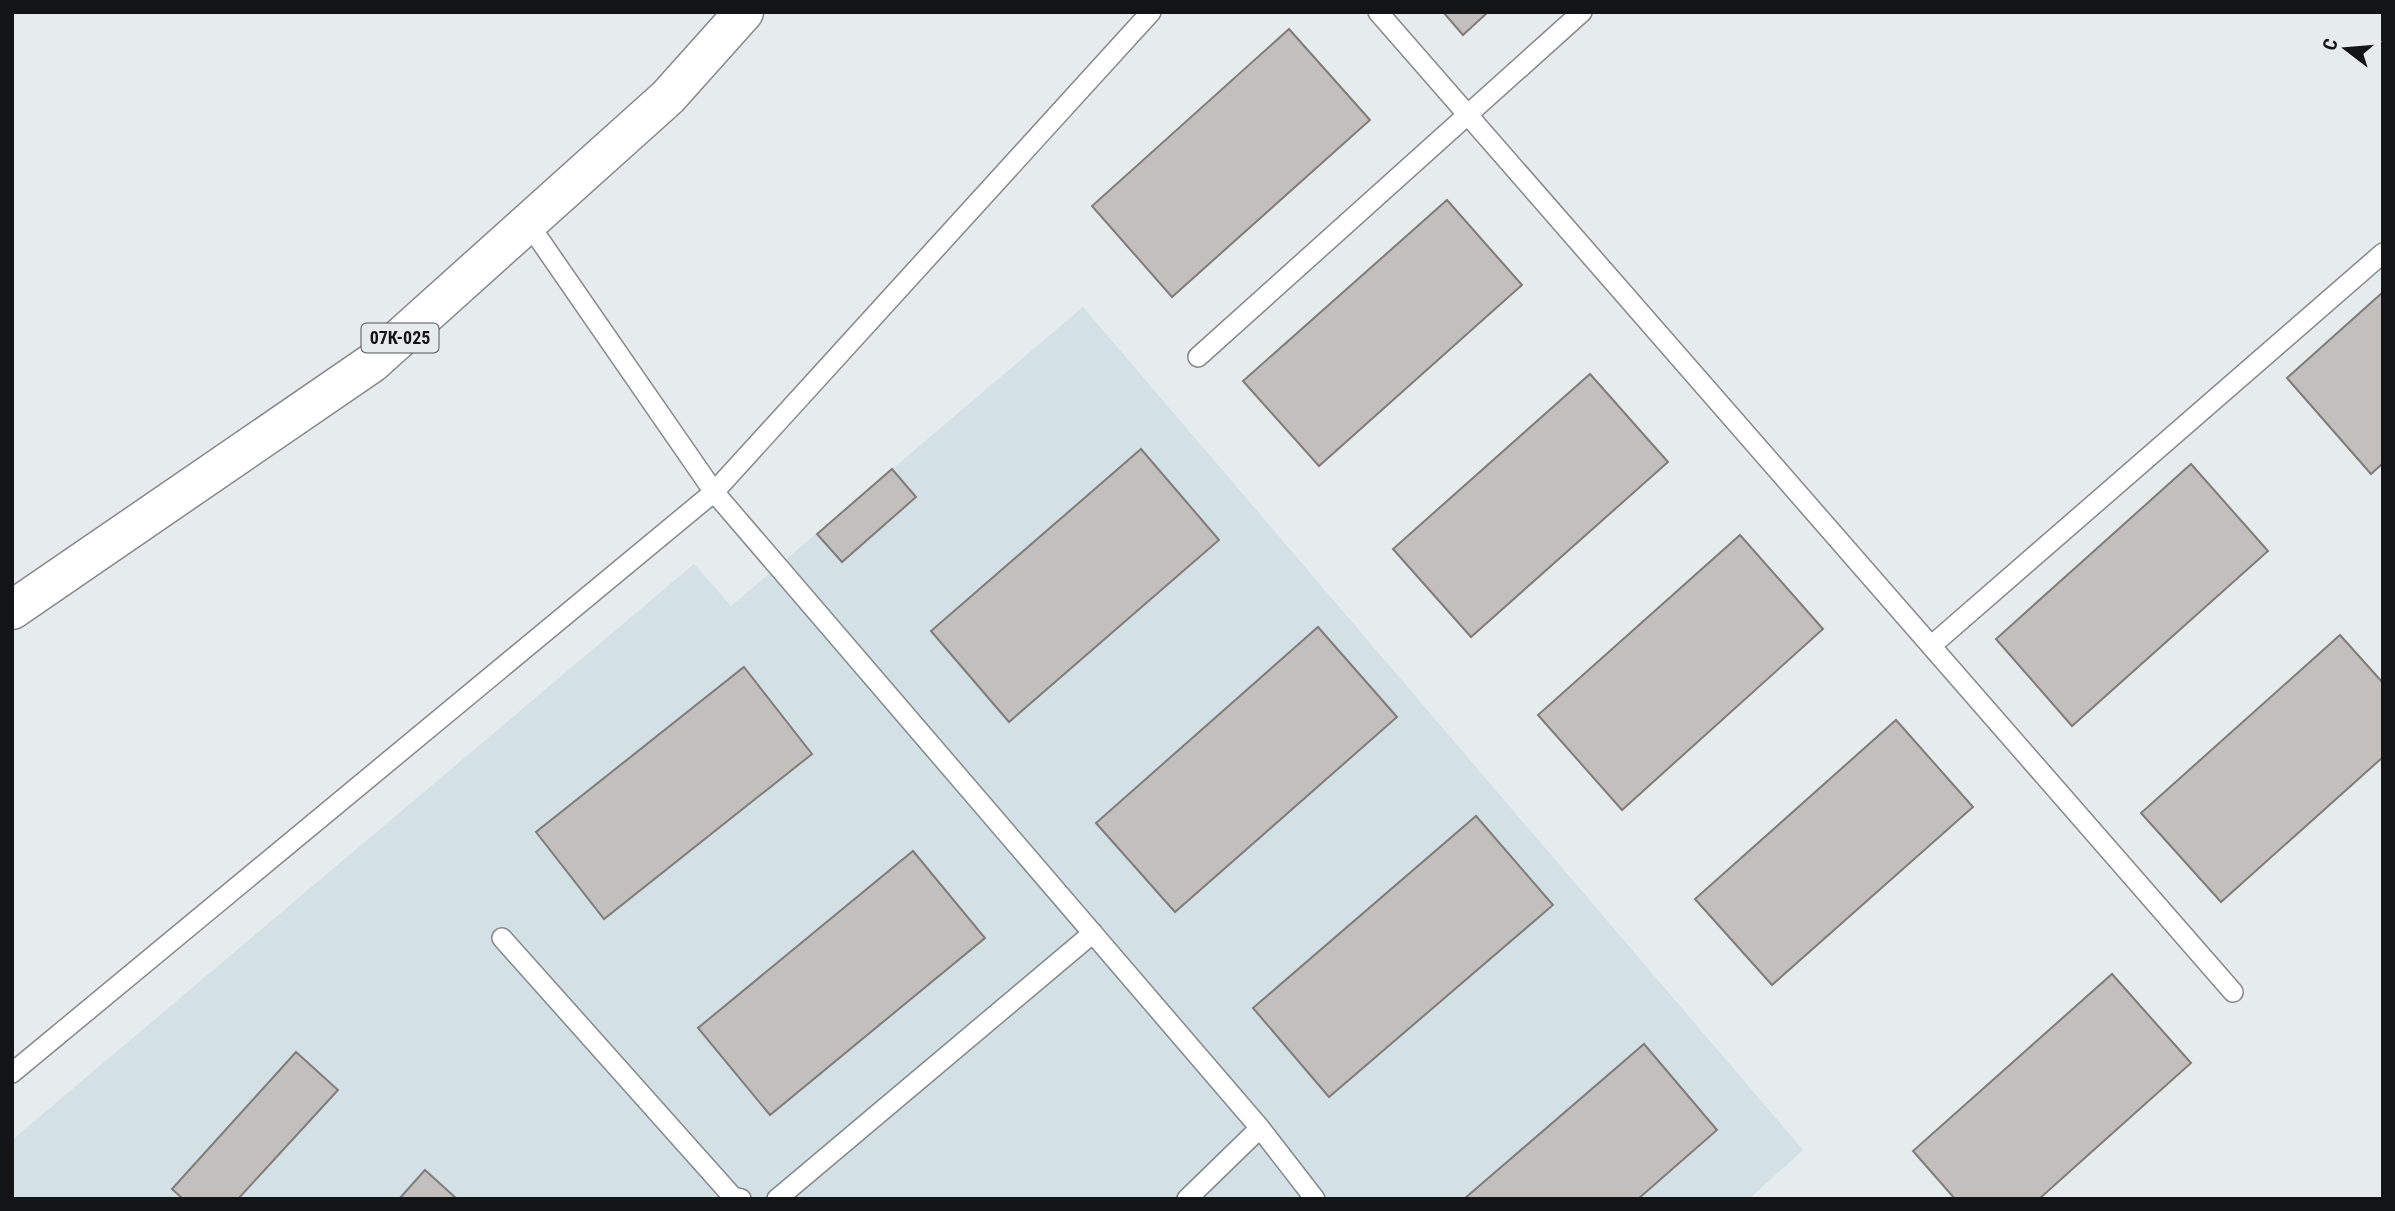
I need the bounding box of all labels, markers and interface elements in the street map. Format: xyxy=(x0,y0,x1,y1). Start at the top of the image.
north arrow xyxy=(2311,14,2381,84)
text: С xyxy=(2318,36,2343,53)
road number: 07К-025 xyxy=(362,324,438,352)

